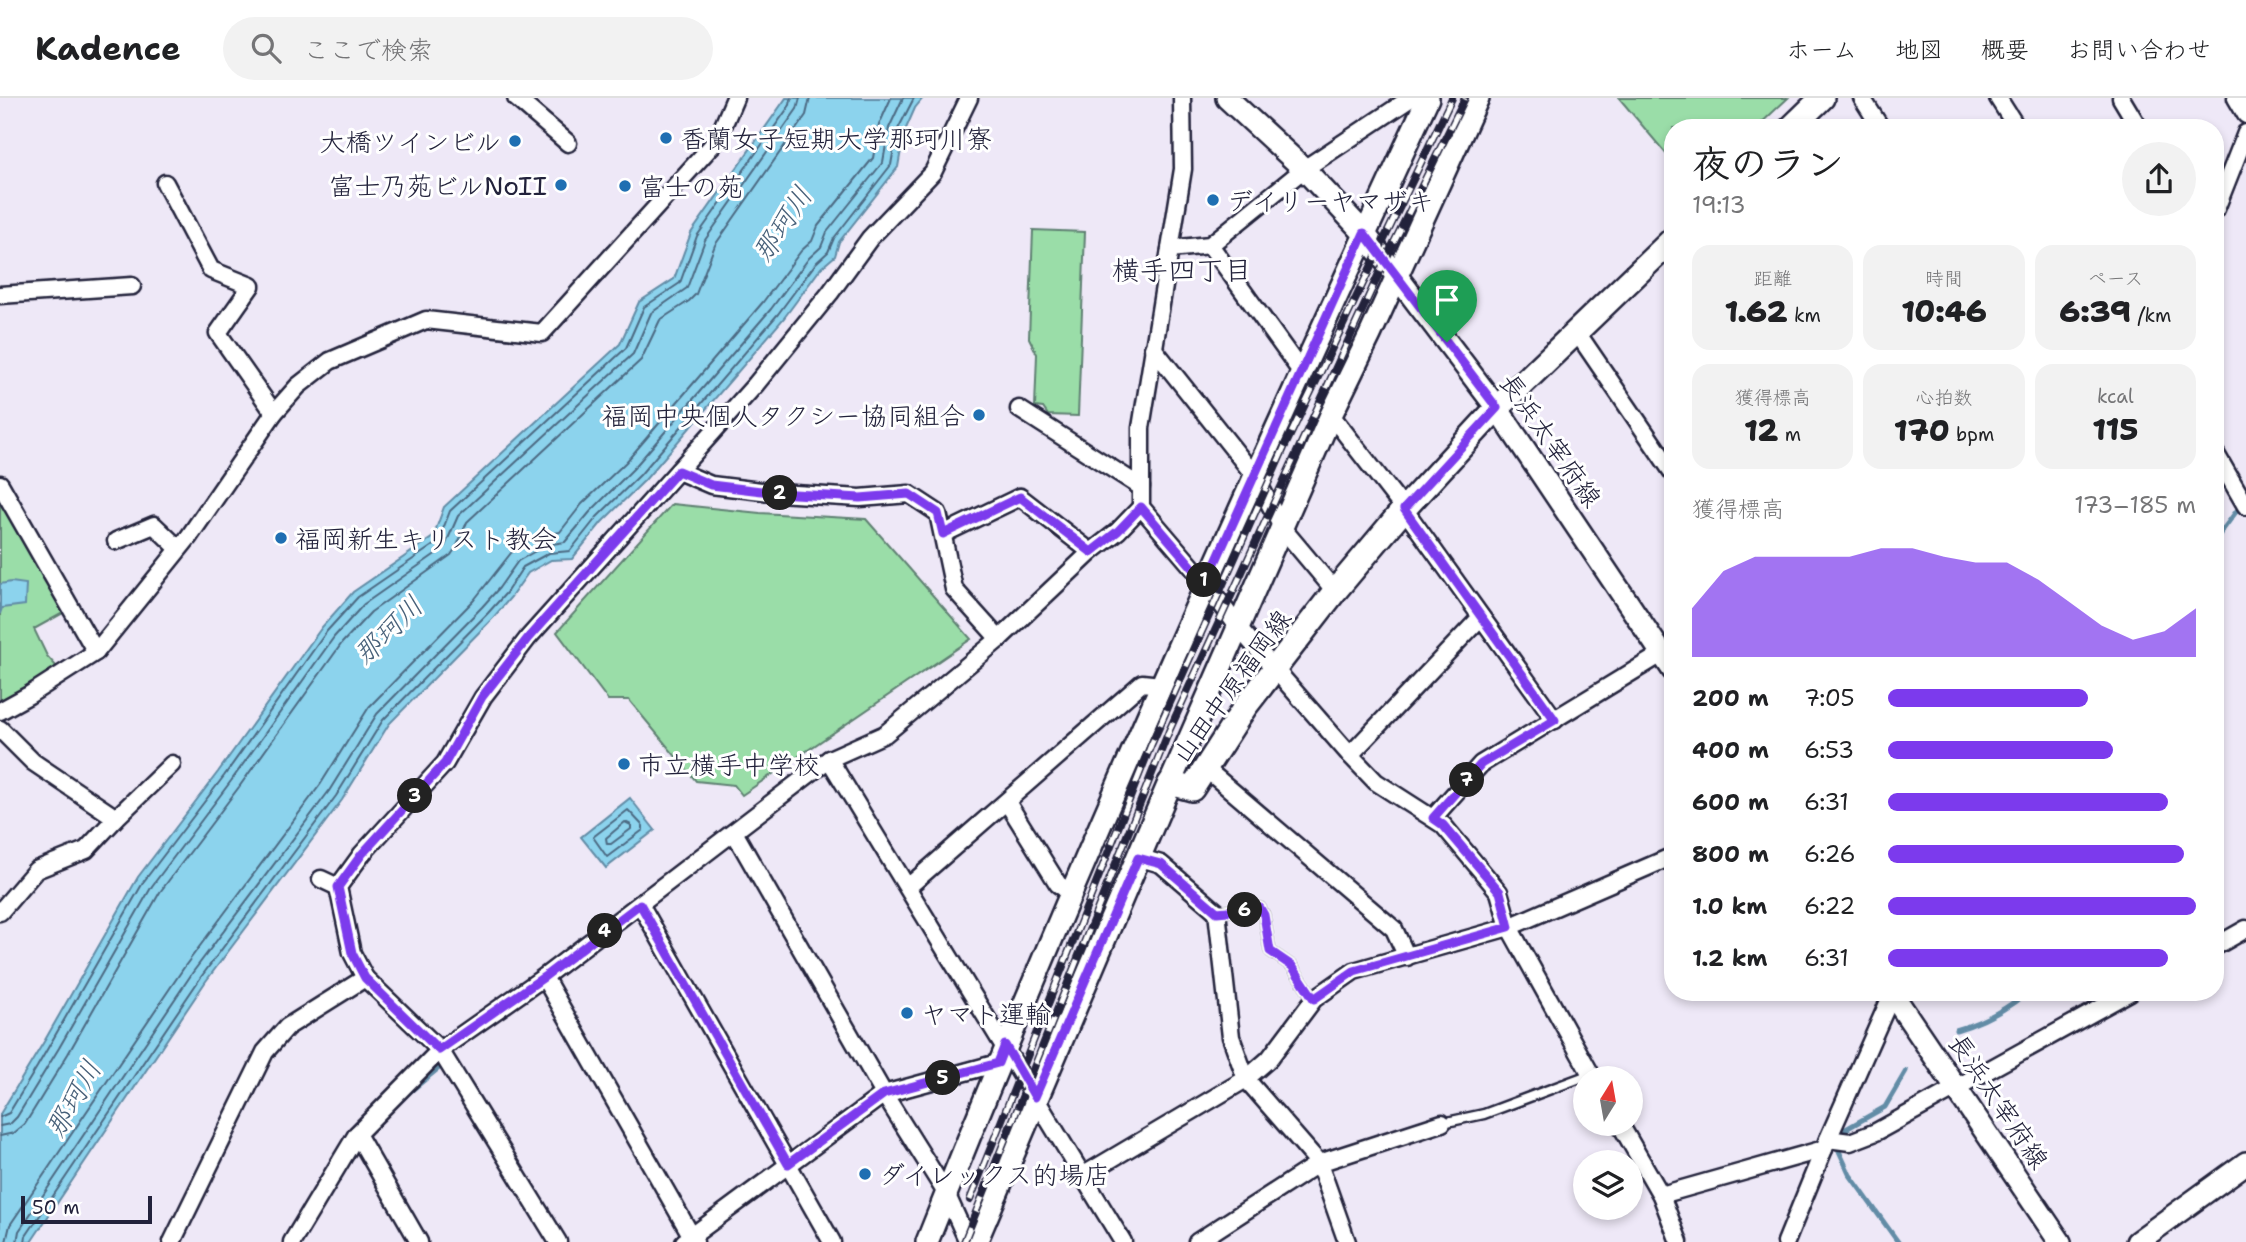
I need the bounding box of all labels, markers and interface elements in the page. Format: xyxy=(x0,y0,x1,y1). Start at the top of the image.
search box xyxy=(223,17,713,80)
text: Kadence xyxy=(35,26,181,71)
icon: search xyxy=(247,29,285,67)
text: ここで検索 xyxy=(303,32,433,67)
text: ホーム xyxy=(1786,34,1857,66)
text: 地図 xyxy=(1895,34,1943,66)
text: 概要 xyxy=(1981,34,2029,66)
text: お問い合わせ xyxy=(2067,34,2211,66)
place label: 香蘭女子短期大学那珂川寮 xyxy=(680,121,992,156)
place label: 大橋ツインビル xyxy=(320,124,501,159)
marker: 香蘭女子短期大学那珂川寮 xyxy=(658,130,674,146)
marker: 大橋ツインビル xyxy=(507,133,523,149)
text: 夜のラン xyxy=(1692,138,1844,189)
button: share xyxy=(2122,142,2196,216)
place label: 富士乃苑ビルNoII xyxy=(328,168,547,203)
place label: 富士の苑 xyxy=(639,169,743,204)
marker: 富士乃苑ビルNoII xyxy=(553,177,569,193)
marker: 富士の苑 xyxy=(617,178,633,194)
water label: 那珂川 xyxy=(743,178,821,270)
place label: デイリーヤマザキ xyxy=(1227,183,1434,218)
text: 19:13 xyxy=(1692,190,1746,220)
marker: デイリーヤマザキ xyxy=(1205,192,1221,208)
district label: 横手四丁目 xyxy=(1112,251,1252,289)
text: 距離 xyxy=(1754,266,1792,291)
text: 時間 xyxy=(1925,266,1963,291)
text: ペース xyxy=(2087,266,2143,291)
pin xyxy=(1417,270,1477,342)
icon: arrive xyxy=(1428,281,1466,319)
text: 1.62 xyxy=(1725,291,1787,332)
text: 10:46 xyxy=(1901,291,1987,332)
text: 6:39 xyxy=(2059,291,2131,332)
text: km xyxy=(1787,303,1821,328)
text: /km xyxy=(2131,303,2171,328)
street label: 長浜太宰府線 xyxy=(1492,366,1610,514)
text: kcal xyxy=(2097,384,2134,409)
text: 獲得標高 xyxy=(1735,385,1811,410)
text: 心拍数 xyxy=(1915,385,1973,410)
place label: 福岡中央個人タクシー協同組合 xyxy=(602,398,965,433)
marker: 福岡中央個人タクシー協同組合 xyxy=(971,407,987,423)
text: 115 xyxy=(2092,409,2138,450)
text: 12 xyxy=(1744,410,1778,451)
text: 170 xyxy=(1894,410,1950,451)
text: m xyxy=(1778,422,1801,447)
text: bpm xyxy=(1950,422,1994,447)
pin: 2 xyxy=(762,476,798,510)
text: 2 xyxy=(773,480,786,505)
text: 173–185 m xyxy=(2074,490,2196,520)
text: 獲得標高 xyxy=(1692,494,1784,524)
place label: 福岡新生キリスト教会 xyxy=(295,521,557,556)
marker: 福岡新生キリスト教会 xyxy=(273,530,289,546)
pin: 1 xyxy=(1186,562,1222,598)
text: 1 xyxy=(1199,567,1208,592)
water label: 那珂川 xyxy=(345,587,431,673)
street label: 山田中原福岡線 xyxy=(1163,602,1299,770)
text: 200 m xyxy=(1692,683,1769,713)
text: 7:05 xyxy=(1804,683,1855,713)
text: 400 m xyxy=(1692,735,1769,765)
text: 6:53 xyxy=(1804,735,1854,765)
place label: 市立横手中学校 xyxy=(638,747,820,782)
marker: 市立横手中学校 xyxy=(616,756,632,772)
pin: 7 xyxy=(1450,762,1484,798)
text: 7 xyxy=(1460,767,1473,792)
pin: 3 xyxy=(398,778,432,814)
text: 3 xyxy=(408,783,421,808)
text: 600 m xyxy=(1692,787,1769,817)
text: 6:31 xyxy=(1804,787,1849,817)
text: 800 m xyxy=(1692,839,1769,869)
text: 6:26 xyxy=(1804,839,1856,869)
text: 1.0 km xyxy=(1692,891,1767,921)
text: 6:22 xyxy=(1804,891,1855,921)
pin: 6 xyxy=(1228,892,1262,928)
text: 6 xyxy=(1238,897,1251,922)
pin: 4 xyxy=(588,914,622,948)
text: 4 xyxy=(598,918,611,943)
text: 1.2 km xyxy=(1692,943,1768,973)
text: 6:31 xyxy=(1804,943,1849,973)
place label: ヤマト運輸 xyxy=(921,996,1051,1031)
marker: ヤマト運輸 xyxy=(899,1005,915,1021)
street label: 長浜太宰府線 xyxy=(1941,1027,2057,1175)
water label: 那珂川 xyxy=(36,1053,110,1145)
pin: 5 xyxy=(926,1060,960,1096)
text: 5 xyxy=(937,1065,948,1090)
north arrow xyxy=(1573,1066,1643,1136)
map controls xyxy=(1573,1066,1643,1220)
button: layers xyxy=(1573,1150,1643,1220)
place label: ダイレックス的場店 xyxy=(879,1157,1110,1192)
marker: ダイレックス的場店 xyxy=(857,1166,873,1182)
scale bar xyxy=(21,1193,152,1225)
text: 50 m xyxy=(32,1195,80,1220)

